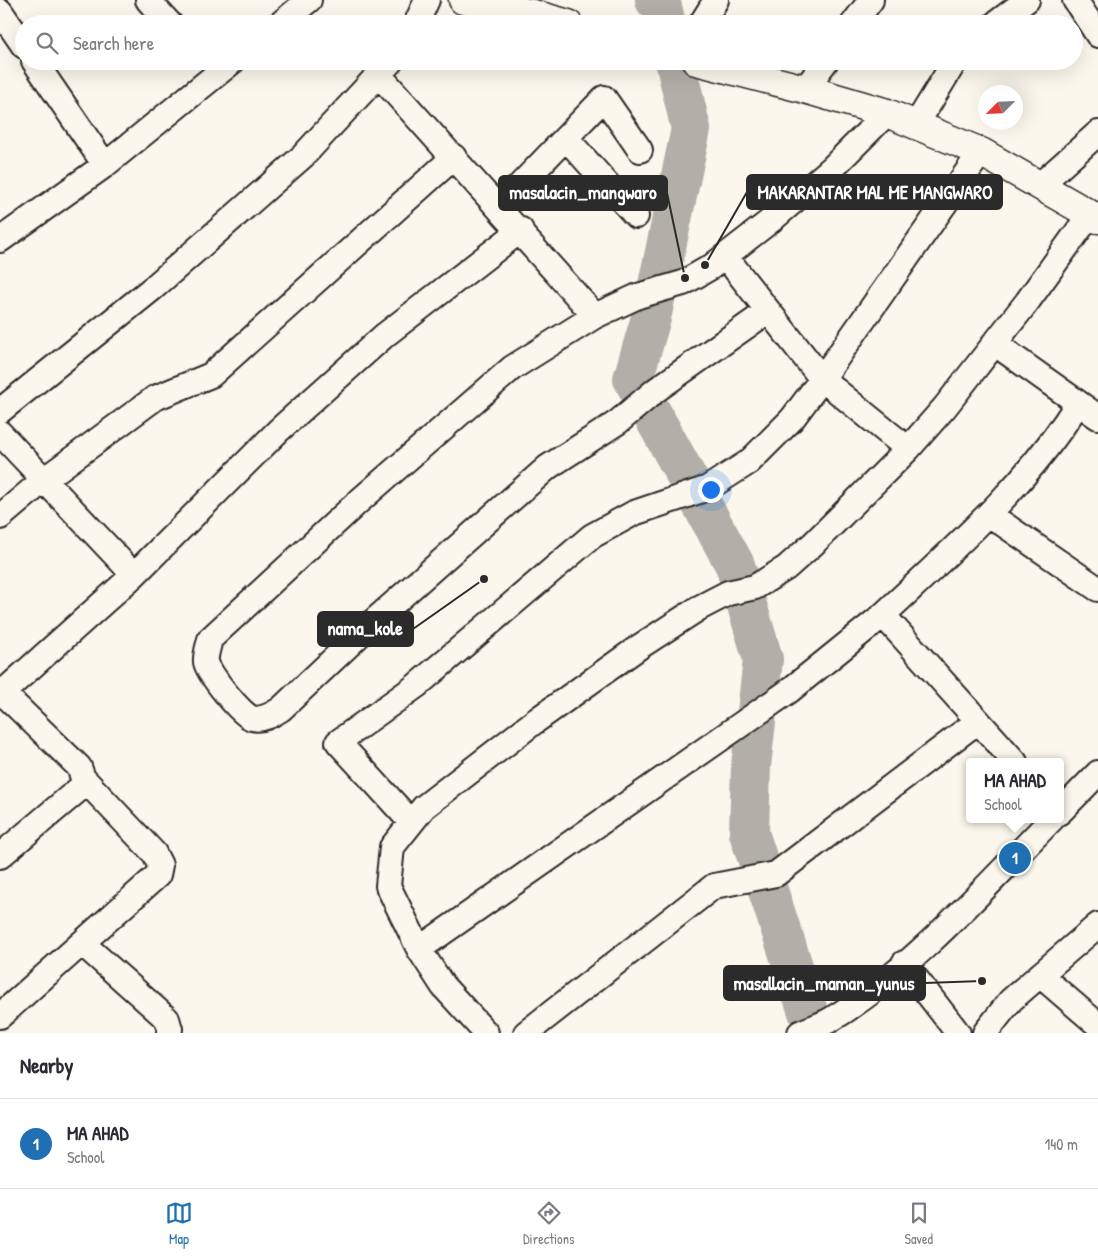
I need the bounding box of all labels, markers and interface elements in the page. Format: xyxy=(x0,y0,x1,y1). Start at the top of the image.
search box xyxy=(15,15,1083,70)
icon: search xyxy=(33,29,61,57)
text: Search here xyxy=(73,30,154,56)
north arrow xyxy=(978,85,1023,130)
callout: MAKARANTAR MAL ME MANGWARO xyxy=(747,175,1002,209)
callout: masalacin_mangwaro xyxy=(499,176,667,210)
text: masalacin_mangwaro xyxy=(509,179,657,206)
text: MAKARANTAR MAL ME MANGWARO xyxy=(757,179,993,205)
your location xyxy=(698,477,724,503)
callout: nama_kole xyxy=(318,612,413,646)
text: nama_kole xyxy=(327,615,403,641)
popup xyxy=(966,758,1064,823)
text: MA AHAD xyxy=(984,767,1046,793)
text: School xyxy=(984,793,1022,815)
pin: 1 xyxy=(999,839,1031,877)
callout: masallacin_maman_yunus xyxy=(724,966,925,1000)
text: masallacin_maman_yunus xyxy=(733,970,915,997)
text: Nearby xyxy=(20,1051,73,1080)
text: MA AHAD xyxy=(67,1120,128,1146)
text: 1 xyxy=(33,1133,39,1155)
text: 140 m xyxy=(1044,1133,1078,1155)
text: School xyxy=(67,1146,104,1168)
tab: Map xyxy=(165,1199,193,1248)
tab: Directions xyxy=(523,1199,574,1248)
tab: Saved xyxy=(904,1199,933,1248)

